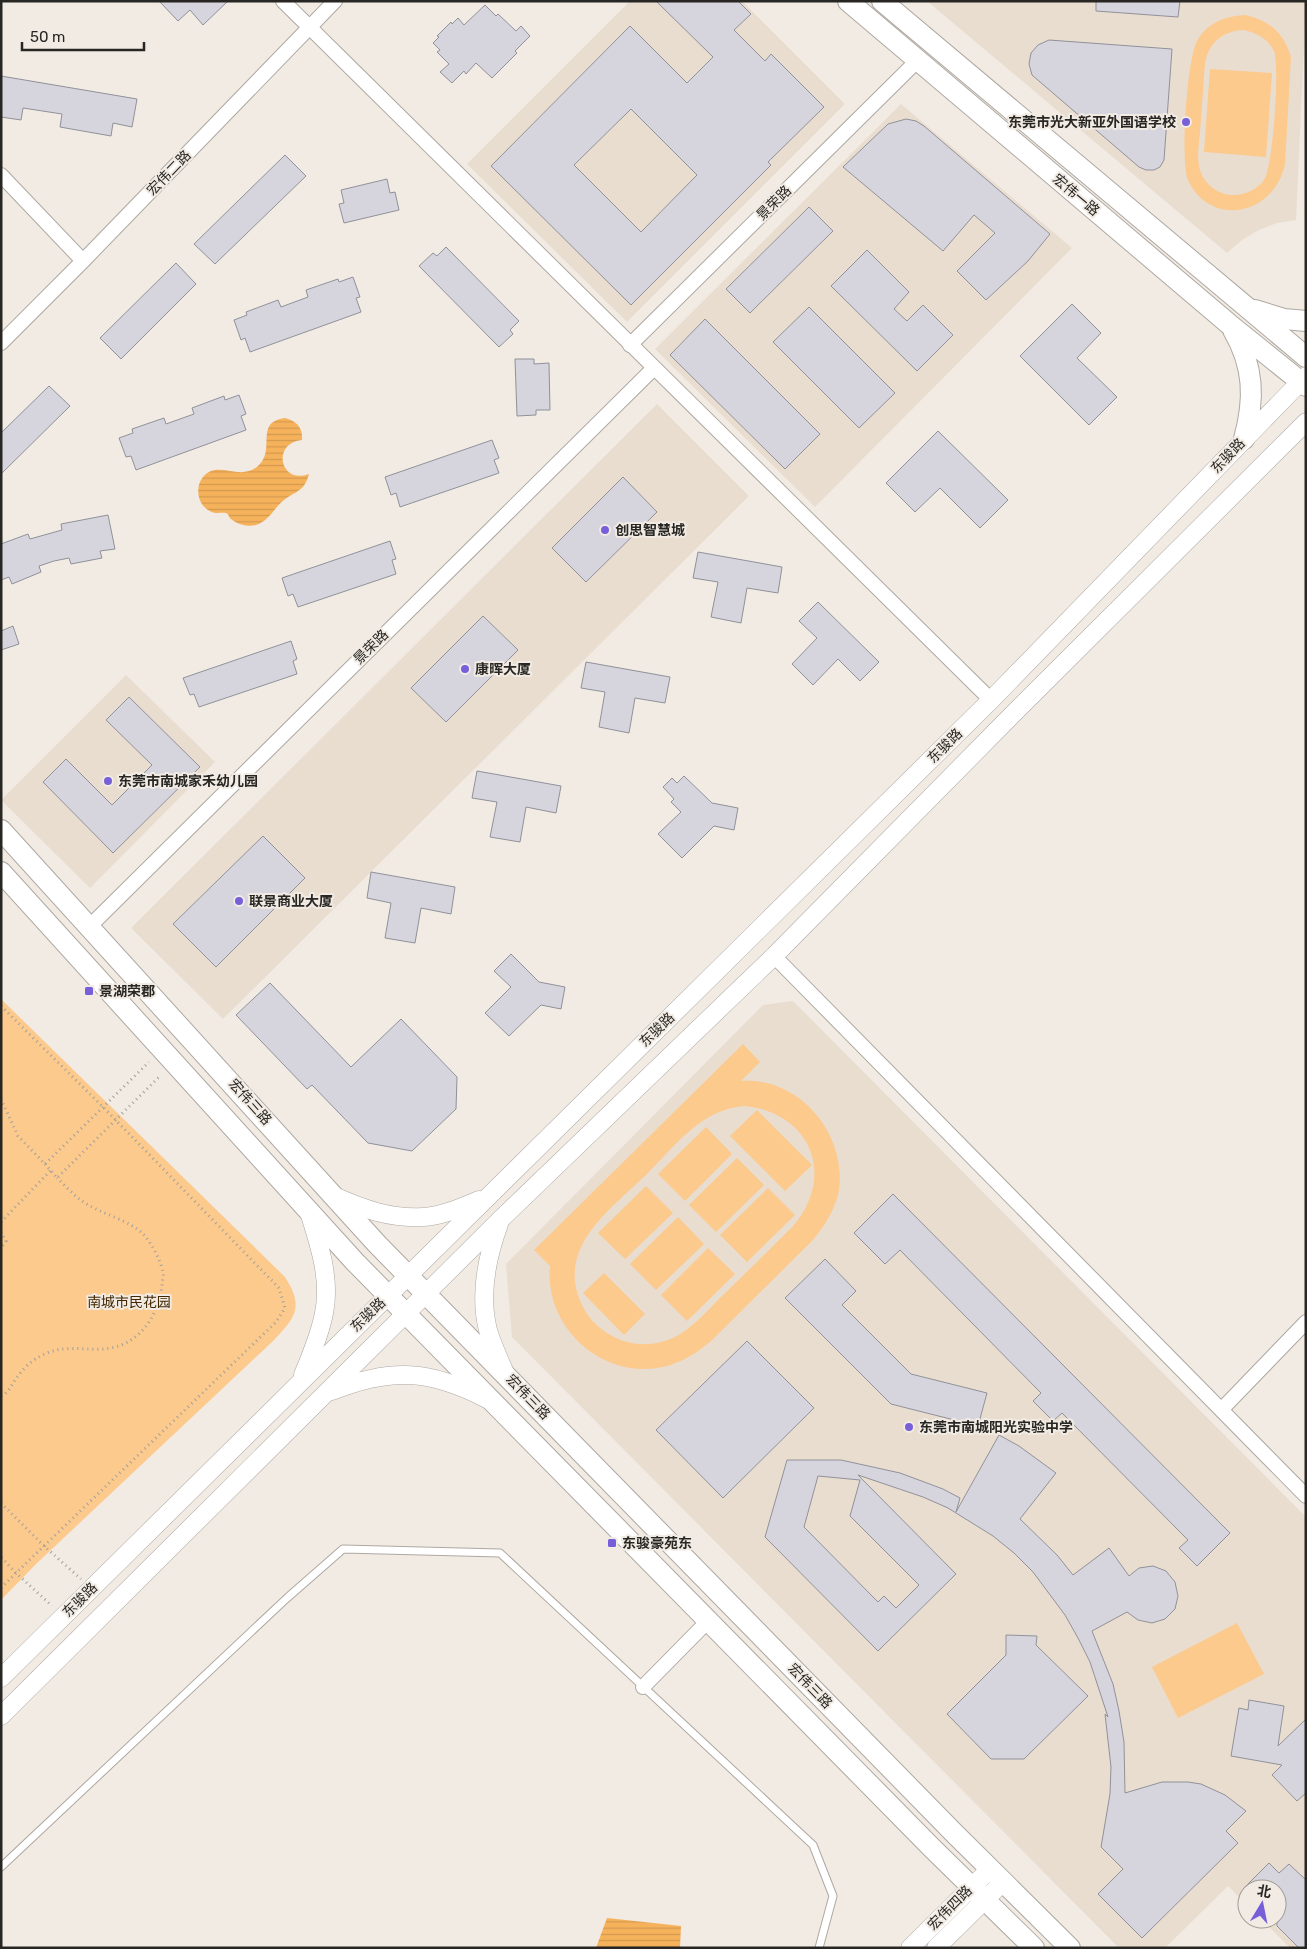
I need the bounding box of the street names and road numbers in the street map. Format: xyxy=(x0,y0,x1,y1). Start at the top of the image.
street label: 宏伟二路 xyxy=(143,147,195,199)
street label: 宏伟一路 xyxy=(1049,170,1103,220)
street label: 景荣路 xyxy=(753,182,795,224)
street label: 东骏路 xyxy=(1207,435,1249,477)
street label: 景荣路 xyxy=(350,626,392,668)
street label: 东骏路 xyxy=(924,725,966,767)
street label: 东骏路 xyxy=(636,1009,678,1051)
street label: 宏伟三路 xyxy=(225,1076,275,1128)
street label: 东骏路 xyxy=(347,1294,389,1336)
street label: 宏伟三路 xyxy=(502,1371,554,1423)
street label: 东骏路 xyxy=(59,1579,101,1621)
street label: 宏伟三路 xyxy=(784,1660,836,1712)
street label: 宏伟四路 xyxy=(924,1882,976,1934)

